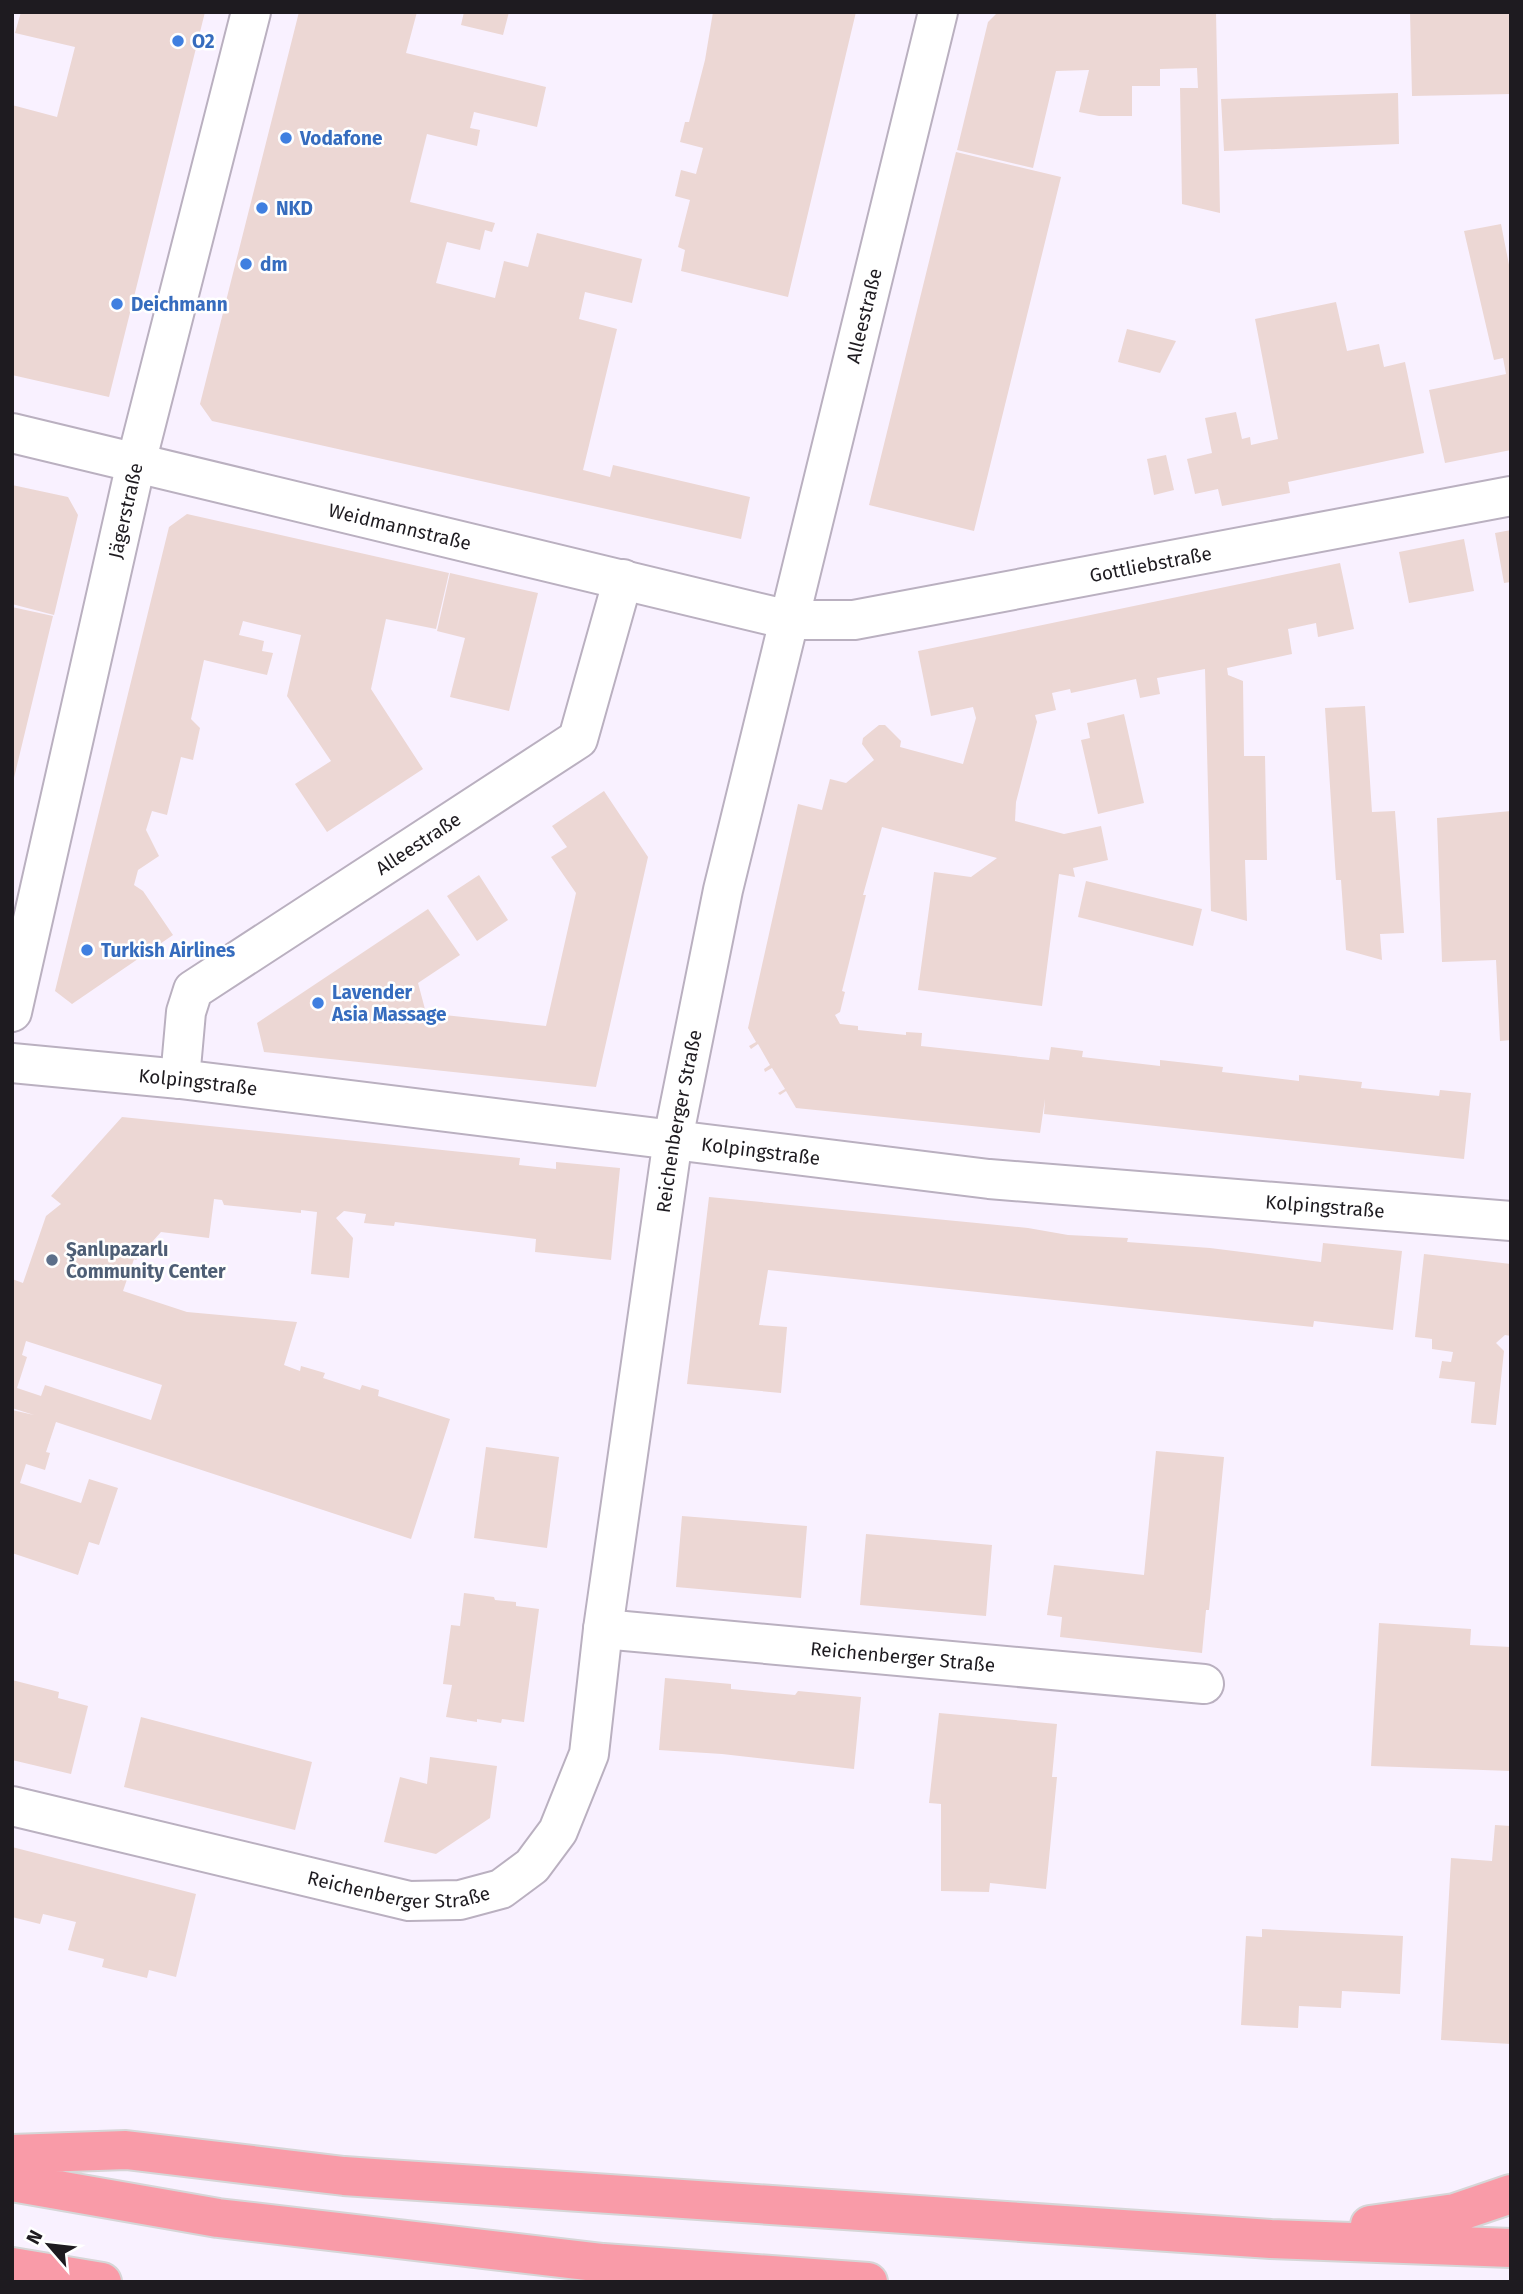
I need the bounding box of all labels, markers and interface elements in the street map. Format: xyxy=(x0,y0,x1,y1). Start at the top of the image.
place label: O2 xyxy=(192,30,215,53)
marker: O2 xyxy=(170,33,186,49)
place label: Vodafone xyxy=(299,127,382,150)
marker: Vodafone xyxy=(278,130,294,146)
place label: NKD xyxy=(276,197,313,220)
marker: NKD xyxy=(254,200,270,216)
place label: dm xyxy=(260,253,287,276)
marker: dm xyxy=(238,256,254,272)
street label: Alleestraße xyxy=(841,266,887,366)
place label: Deichmann xyxy=(131,293,228,316)
marker: Deichmann xyxy=(109,296,125,312)
street label: Jägerstraße xyxy=(104,461,148,561)
street label: Weidmannstraße xyxy=(326,499,473,555)
street label: Gottliebstraße xyxy=(1088,542,1214,587)
street label: Alleestraße xyxy=(371,808,465,880)
place label: Turkish Airlines xyxy=(101,939,235,962)
marker: Turkish Airlines xyxy=(79,942,95,958)
place label: Lavender Asia Massage xyxy=(331,981,447,1026)
marker: Lavender Asia Massage xyxy=(310,995,326,1011)
street label: Reichenberger Straße xyxy=(652,1028,707,1214)
street label: Kolpingstraße xyxy=(138,1064,259,1100)
street label: Kolpingstraße xyxy=(700,1133,821,1170)
street label: Kolpingstraße xyxy=(1264,1190,1385,1223)
place label: Şanlıpazarlı Community Center xyxy=(66,1238,226,1283)
marker: Şanlıpazarlı Community Center xyxy=(44,1252,60,1268)
street label: Reichenberger Straße xyxy=(809,1637,996,1677)
street label: Reichenberger Straße xyxy=(305,1866,493,1913)
north arrow xyxy=(14,2210,84,2280)
text: N xyxy=(21,2226,48,2248)

